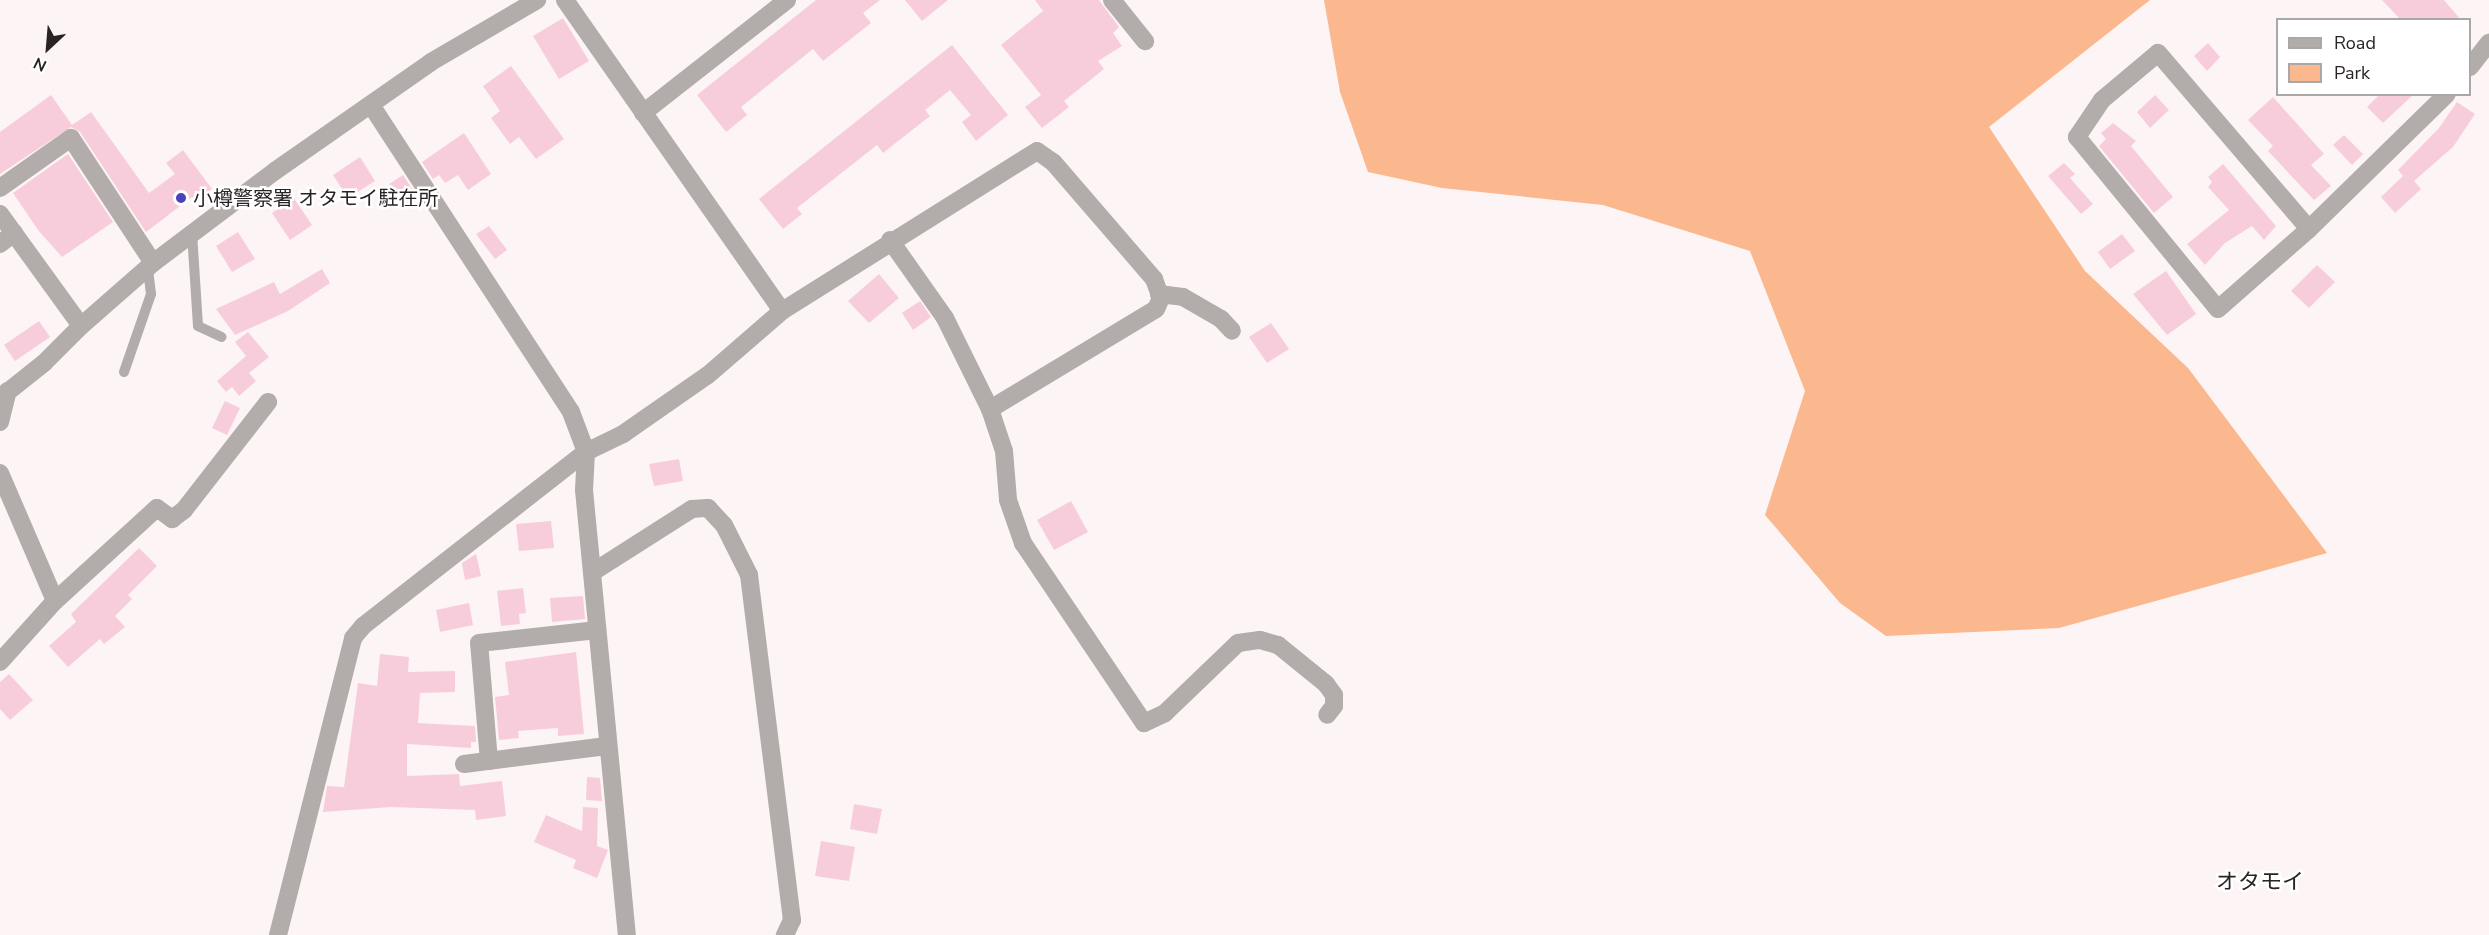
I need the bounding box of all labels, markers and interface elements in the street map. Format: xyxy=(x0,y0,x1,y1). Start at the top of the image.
north arrow xyxy=(18,18,78,78)
legend xyxy=(2276,18,2471,96)
text: Road xyxy=(2334,31,2376,55)
text: N xyxy=(30,52,50,77)
text: Park xyxy=(2334,61,2370,85)
place label: 小樽警察署 オタモイ駐在所 xyxy=(193,186,438,210)
marker: 小樽警察署 オタモイ駐在所 xyxy=(174,191,188,205)
district label: オタモイ xyxy=(2216,870,2304,896)

